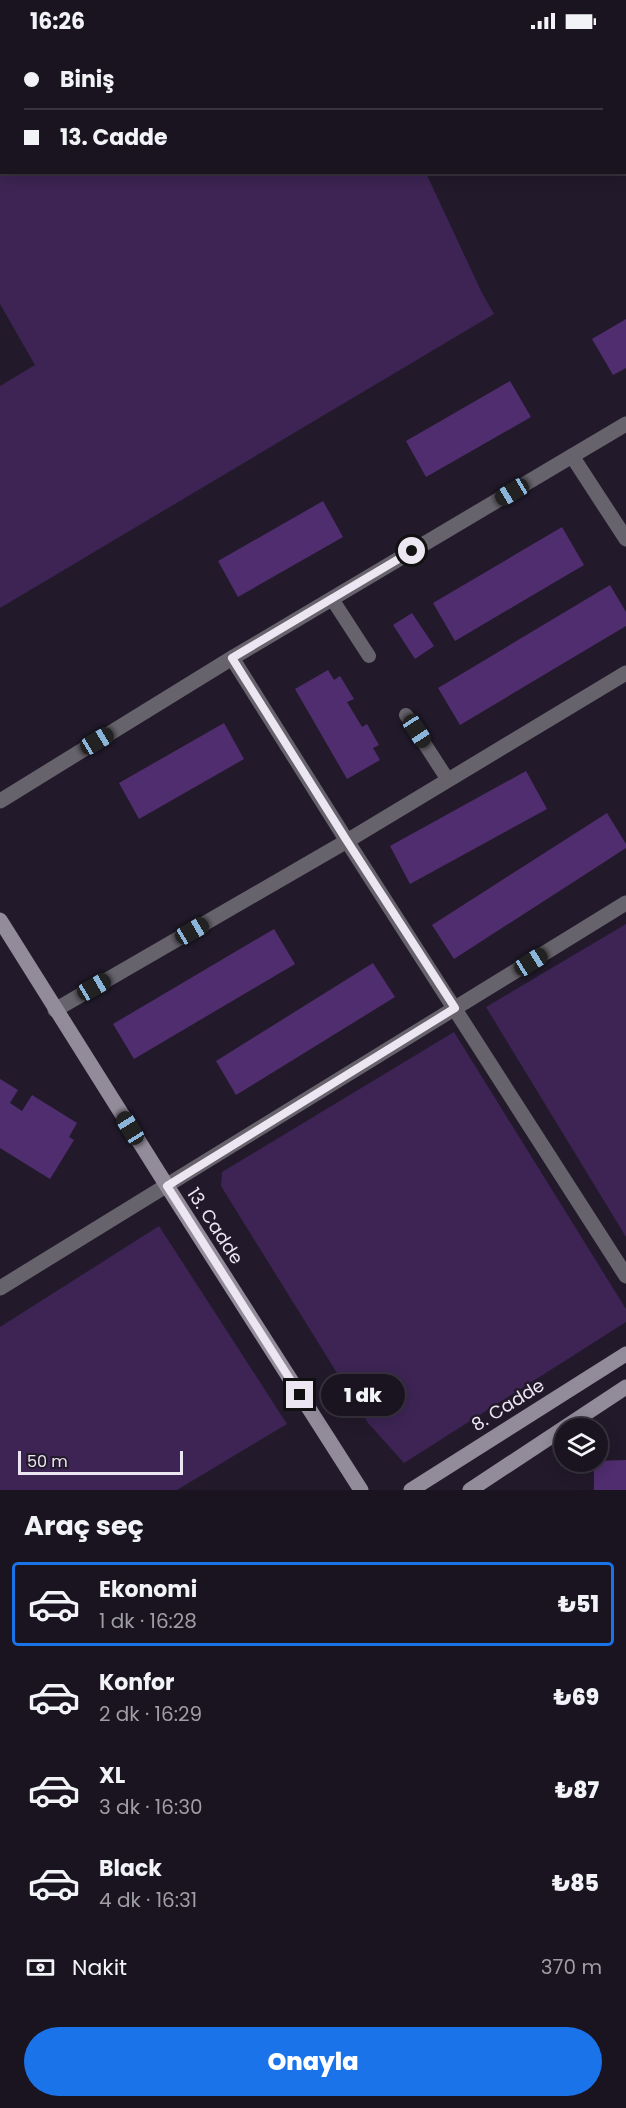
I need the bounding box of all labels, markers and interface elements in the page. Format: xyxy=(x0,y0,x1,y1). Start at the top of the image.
text: 16:26 xyxy=(30,6,85,37)
text: Biniş xyxy=(60,64,115,95)
text: 13. Cadde xyxy=(60,122,168,153)
car xyxy=(492,475,532,509)
route start xyxy=(398,537,425,564)
car xyxy=(400,711,434,751)
car xyxy=(77,724,117,758)
car xyxy=(172,914,212,948)
car xyxy=(511,945,551,979)
car xyxy=(74,970,114,1004)
car xyxy=(113,1108,147,1148)
street label: 13. Cadde xyxy=(181,1183,249,1269)
street label: 8. Cadde xyxy=(467,1372,549,1437)
callout: 1 dk xyxy=(321,1374,405,1416)
route end xyxy=(286,1381,313,1408)
text: 1 dk xyxy=(344,1381,382,1409)
map controls xyxy=(554,1418,608,1472)
button: layers xyxy=(554,1418,608,1472)
scale bar xyxy=(18,1448,183,1476)
text: 50 m xyxy=(27,1450,68,1473)
text: Araç seç xyxy=(24,1507,144,1544)
text: Ekonomi xyxy=(99,1574,197,1605)
icon: car xyxy=(27,1577,81,1631)
text: ₺51 xyxy=(558,1589,599,1620)
text: 1 dk · 16:28 xyxy=(99,1607,197,1635)
text: Konfor xyxy=(99,1667,175,1698)
icon: car xyxy=(27,1670,81,1724)
text: ₺69 xyxy=(554,1682,599,1713)
text: 2 dk · 16:29 xyxy=(99,1700,202,1728)
text: XL xyxy=(99,1760,125,1791)
icon: car xyxy=(27,1763,81,1817)
text: ₺87 xyxy=(555,1775,599,1806)
text: 3 dk · 16:30 xyxy=(99,1793,203,1821)
text: Black xyxy=(99,1853,162,1884)
icon: car xyxy=(27,1856,81,1910)
text: ₺85 xyxy=(552,1868,599,1899)
text: 4 dk · 16:31 xyxy=(99,1886,197,1914)
icon: cash xyxy=(24,1951,57,1984)
text: Nakit xyxy=(72,1952,127,1983)
text: 370 m xyxy=(541,1953,602,1981)
button: Onayla xyxy=(24,2027,602,2096)

